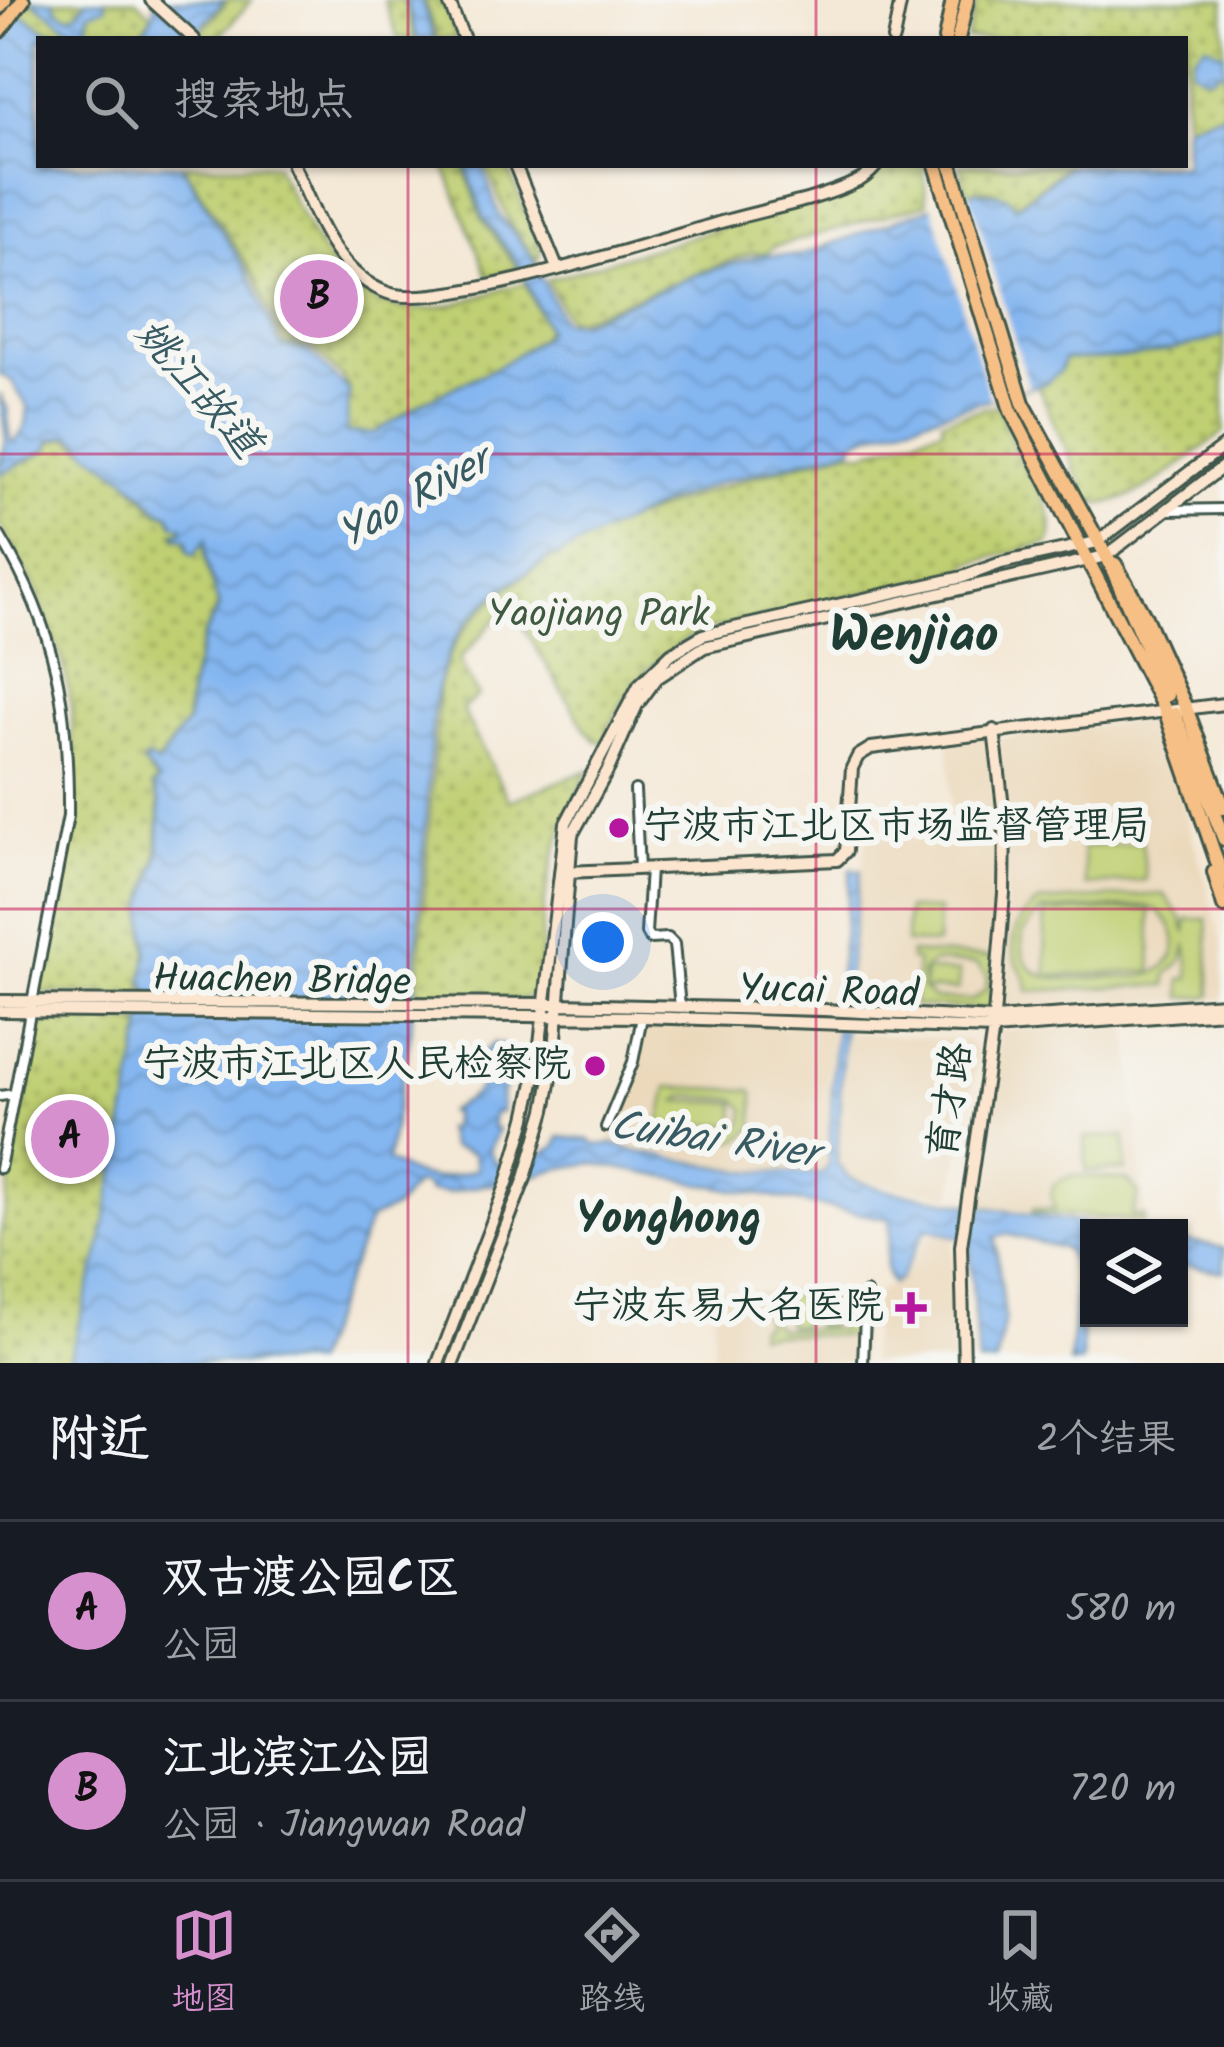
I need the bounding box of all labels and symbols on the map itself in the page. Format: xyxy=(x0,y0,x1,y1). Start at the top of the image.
pin: B xyxy=(280,254,358,344)
water label: 姚江故道 xyxy=(117,304,279,477)
water label: Yao River xyxy=(326,426,509,568)
park label: Yaojiang Park xyxy=(488,585,710,647)
district label: Wenjiao xyxy=(830,597,998,678)
place label: 宁波市江北区市场监督管理局 xyxy=(643,797,1150,859)
marker: 宁波市江北区市场监督管理局 xyxy=(606,815,632,841)
your location xyxy=(573,912,633,972)
street label: Huachen Bridge xyxy=(152,949,412,1015)
street label: Yucai Road xyxy=(738,959,922,1027)
place label: 宁波市江北区人民检察院 xyxy=(142,1035,571,1097)
street label: 育才路 xyxy=(913,1039,991,1163)
marker: 宁波市江北区人民检察院 xyxy=(582,1053,608,1079)
water label: Cuibai River xyxy=(606,1093,830,1190)
pin: A xyxy=(31,1094,109,1184)
district label: Yonghong xyxy=(577,1185,761,1257)
place label: 宁波东易大名医院 xyxy=(572,1277,884,1339)
marker: 宁波东易大名医院 xyxy=(895,1292,927,1324)

